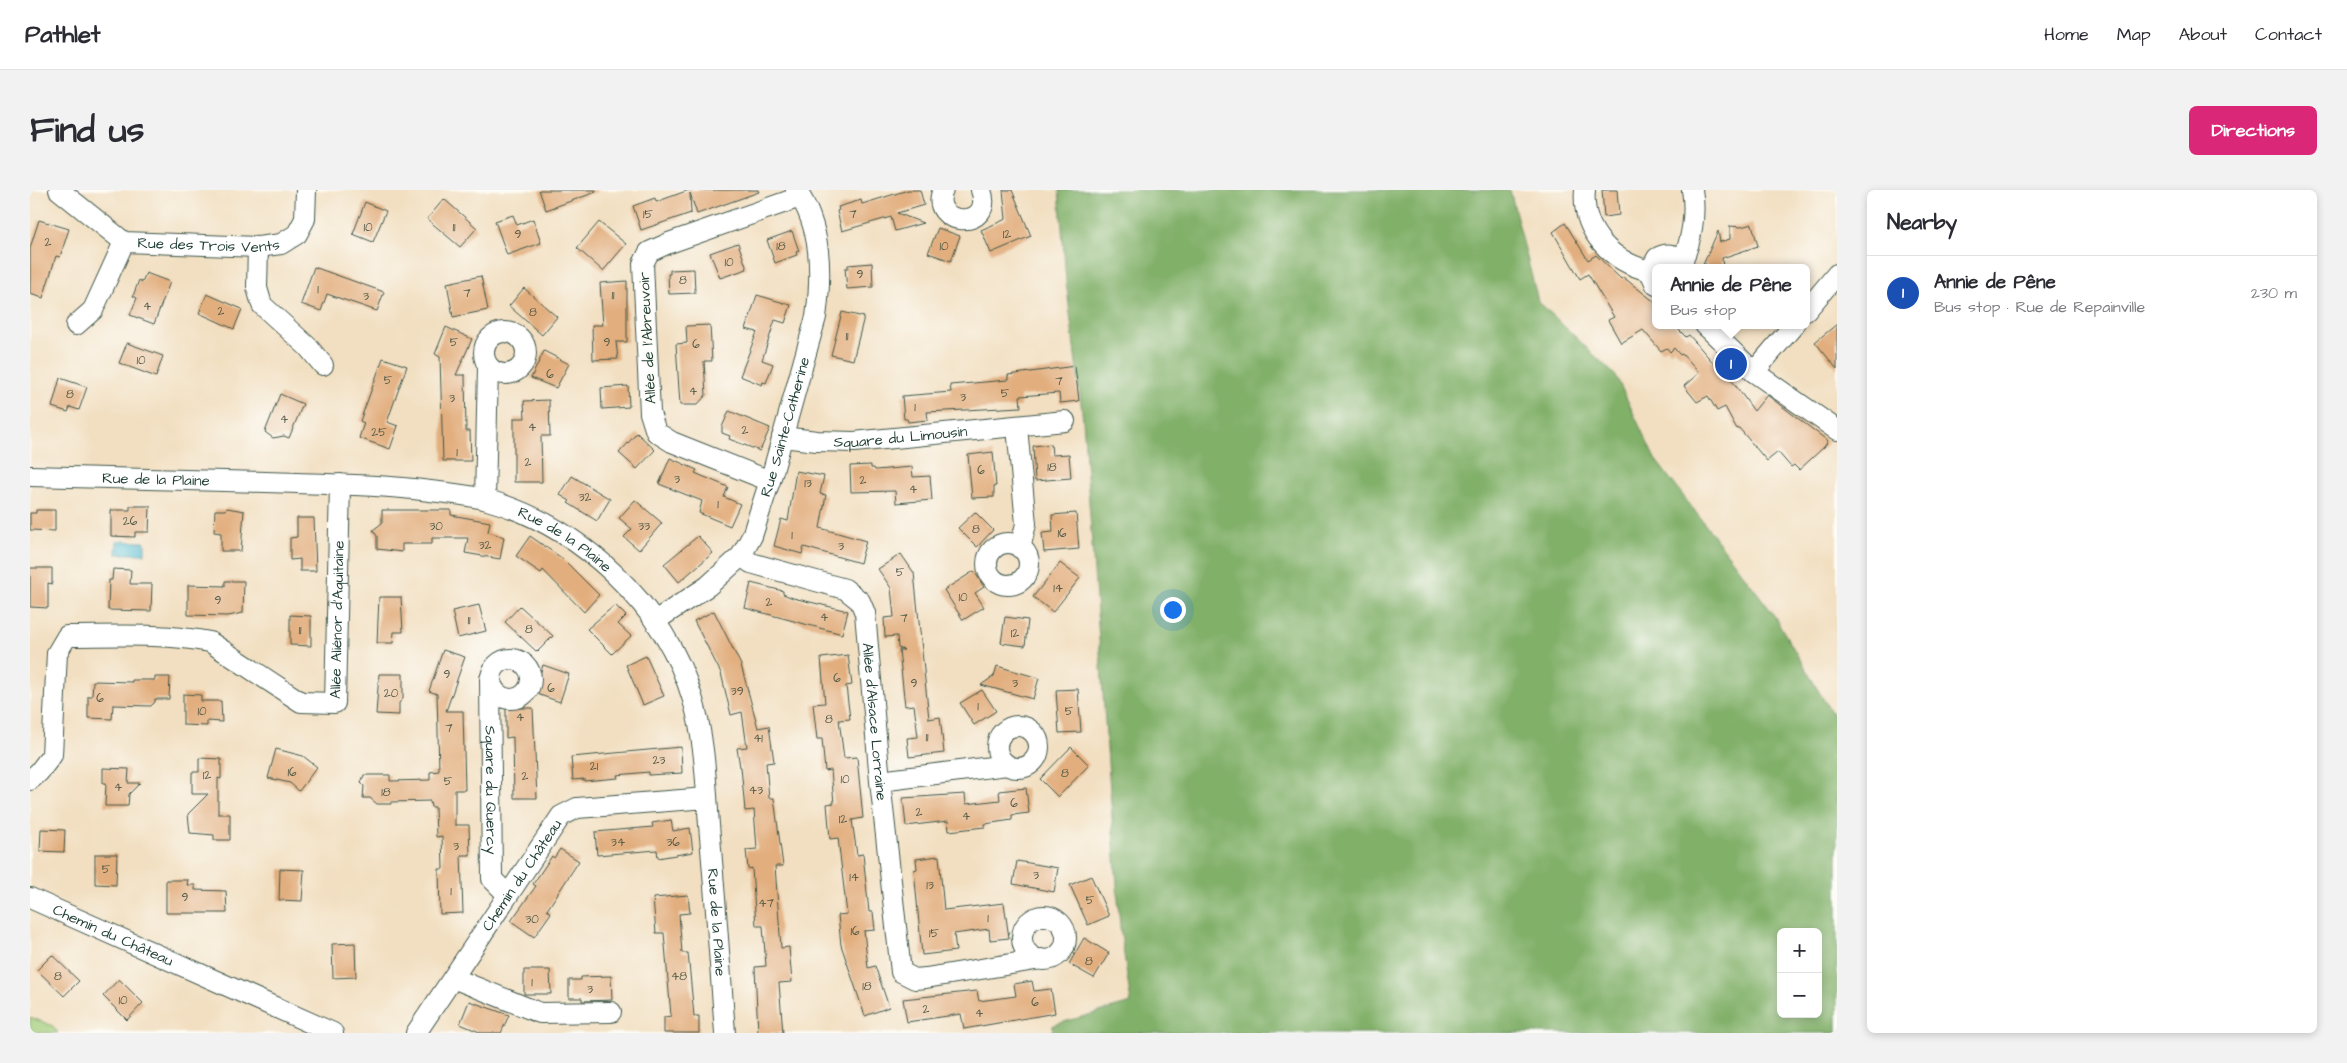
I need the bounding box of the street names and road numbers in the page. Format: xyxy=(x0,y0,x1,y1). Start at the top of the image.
street label: Rue des Trois Vents xyxy=(137,233,282,258)
street label: Allée de l'Abreuvoir xyxy=(634,272,661,404)
street label: Rue Sainte-Catherine xyxy=(755,355,815,500)
street label: Square du Limousin xyxy=(833,421,969,453)
street label: Rue de la Plaine xyxy=(102,468,210,492)
street label: Rue de la Plaine xyxy=(515,502,616,577)
street label: Allée Aliénor d'Aquitaine xyxy=(325,540,350,699)
street label: Allée d'Alsace Lorraine xyxy=(857,642,892,802)
street label: Square du Quercy xyxy=(479,725,502,855)
street label: Chemin du Château xyxy=(477,815,567,935)
street label: Rue de la Plaine xyxy=(702,868,731,977)
street label: Chemin du Château xyxy=(49,899,177,972)

